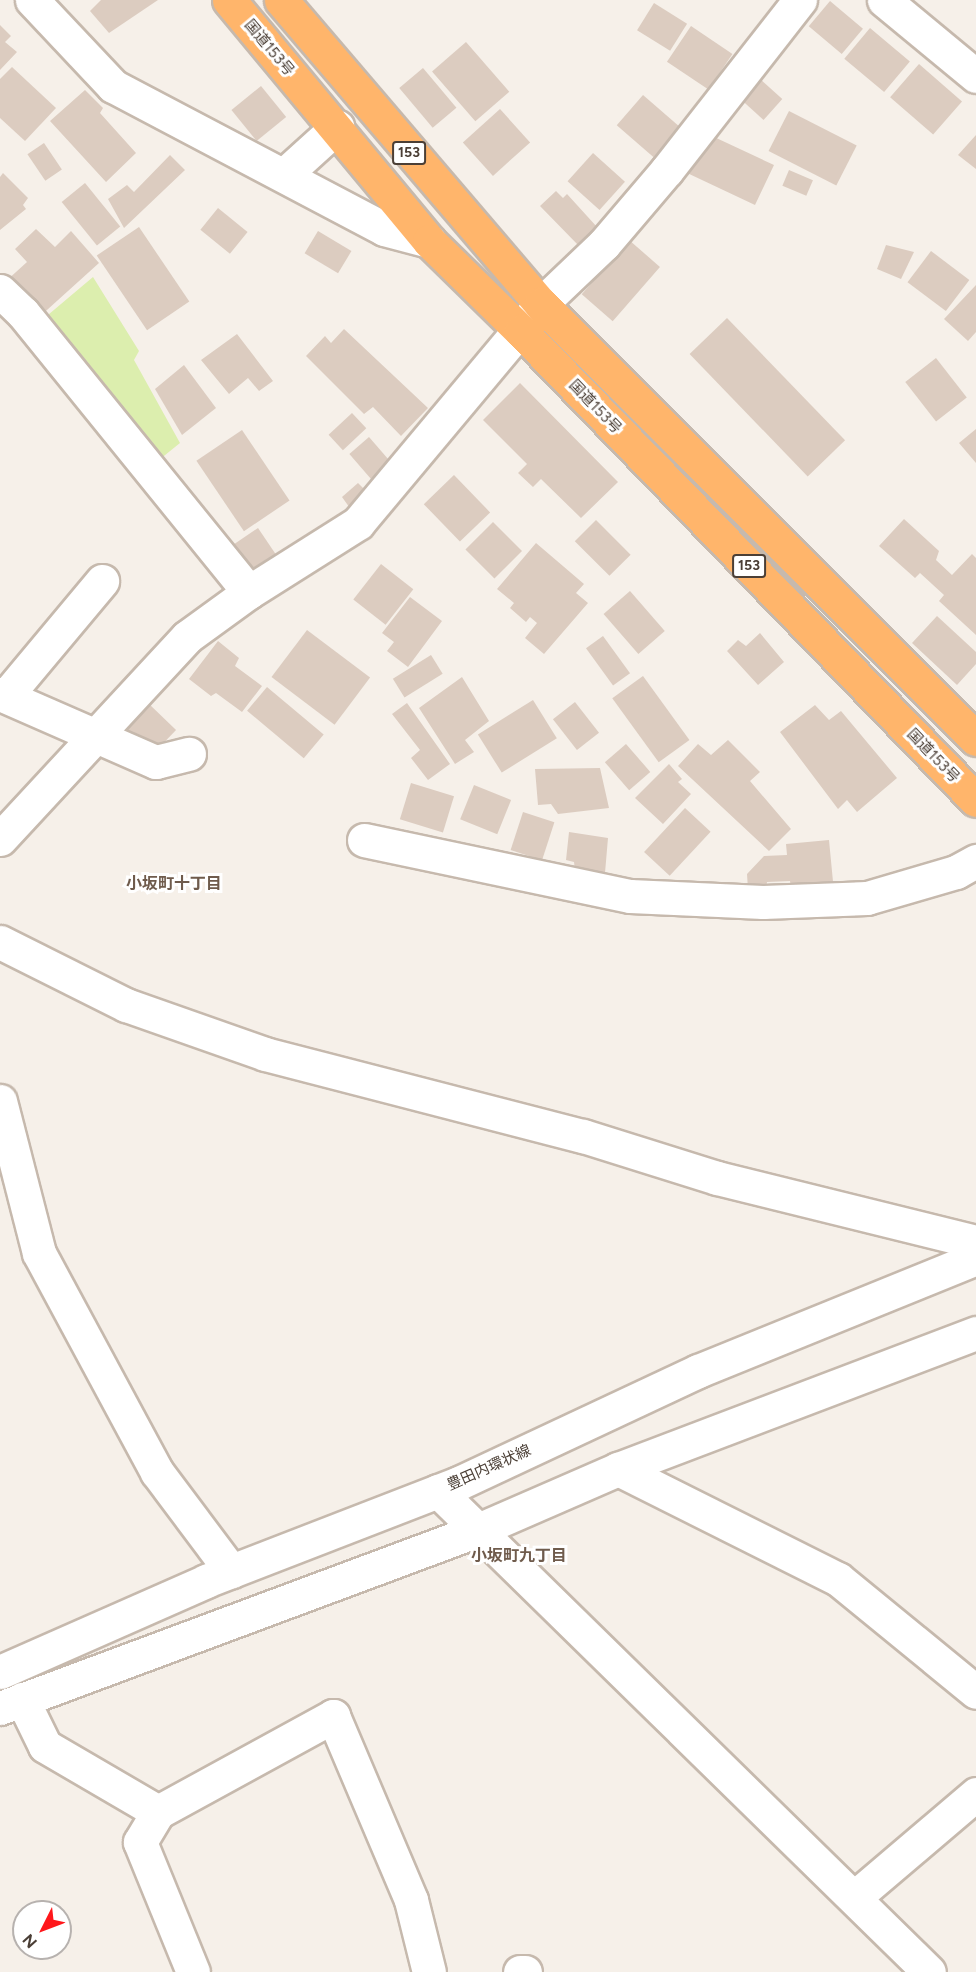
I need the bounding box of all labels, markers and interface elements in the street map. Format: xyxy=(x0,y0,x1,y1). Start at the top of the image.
street label: 国道153号 xyxy=(240,16,298,80)
road number: 153 xyxy=(391,142,427,164)
street label: 国道153号 xyxy=(565,376,625,438)
road number: 153 xyxy=(731,555,767,577)
street label: 国道153号 xyxy=(903,725,963,787)
district label: 小坂町十丁目 xyxy=(126,874,222,894)
street label: 豊田内環状線 xyxy=(444,1441,534,1495)
district label: 小坂町九丁目 xyxy=(471,1546,567,1566)
north arrow xyxy=(12,1900,72,1960)
text: N xyxy=(19,1930,41,1952)

